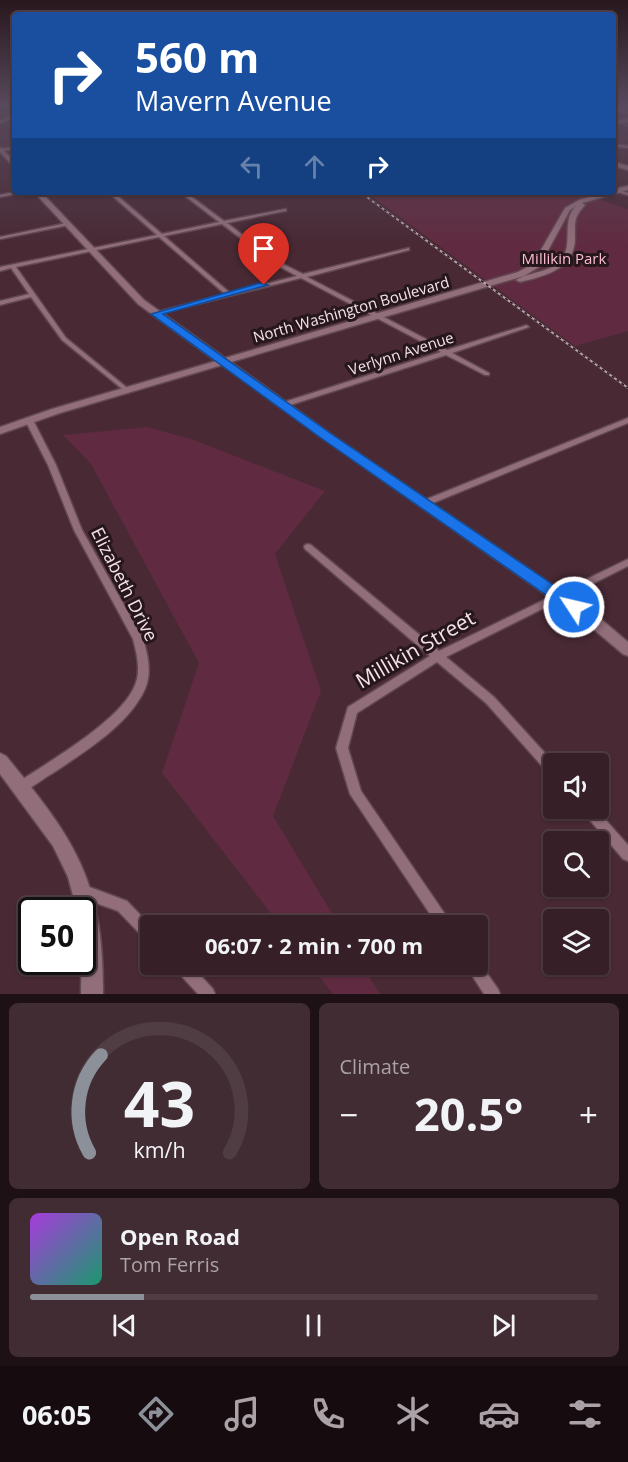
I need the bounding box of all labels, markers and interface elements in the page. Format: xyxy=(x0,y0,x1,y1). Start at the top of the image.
text: 560 m xyxy=(135,28,259,85)
icon: right xyxy=(36,36,114,114)
text: Mavern Avenue xyxy=(135,82,332,119)
icon: left xyxy=(235,150,268,183)
icon: ahead xyxy=(298,150,331,183)
icon: right xyxy=(361,150,394,183)
pin xyxy=(238,223,289,285)
icon: arrive xyxy=(247,232,280,265)
park label: Millikin Park xyxy=(522,248,606,268)
street label: North Washington Boulevard xyxy=(251,271,451,347)
street label: Verlynn Avenue xyxy=(346,327,456,379)
street label: Elizabeth Drive xyxy=(86,523,164,645)
position arrow xyxy=(542,575,606,639)
street label: Millikin Street xyxy=(350,604,480,694)
map controls xyxy=(543,753,609,975)
button: sound xyxy=(543,753,609,819)
button: search xyxy=(543,831,609,897)
speed limit sign: 50 xyxy=(18,897,96,975)
button: layers xyxy=(543,909,609,975)
text: 06:07 · 2 min · 700 m xyxy=(205,930,423,960)
text: Climate xyxy=(340,1053,410,1080)
text: 43 xyxy=(124,1060,195,1145)
text: 20.5° xyxy=(414,1083,523,1144)
text: − xyxy=(340,1092,358,1137)
text: + xyxy=(579,1092,598,1137)
text: km/h xyxy=(133,1135,185,1164)
text: Open Road xyxy=(120,1221,240,1251)
text: Tom Ferris xyxy=(120,1251,219,1278)
icon: previous xyxy=(108,1309,141,1342)
icon: pause xyxy=(297,1309,330,1342)
icon: next xyxy=(487,1309,520,1342)
icon: directions xyxy=(135,1393,177,1435)
icon: music xyxy=(221,1393,263,1435)
icon: phone xyxy=(307,1393,349,1435)
icon: climate xyxy=(392,1393,434,1435)
icon: car xyxy=(478,1393,520,1435)
icon: filters xyxy=(564,1393,606,1435)
text: 06:05 xyxy=(22,1396,91,1433)

